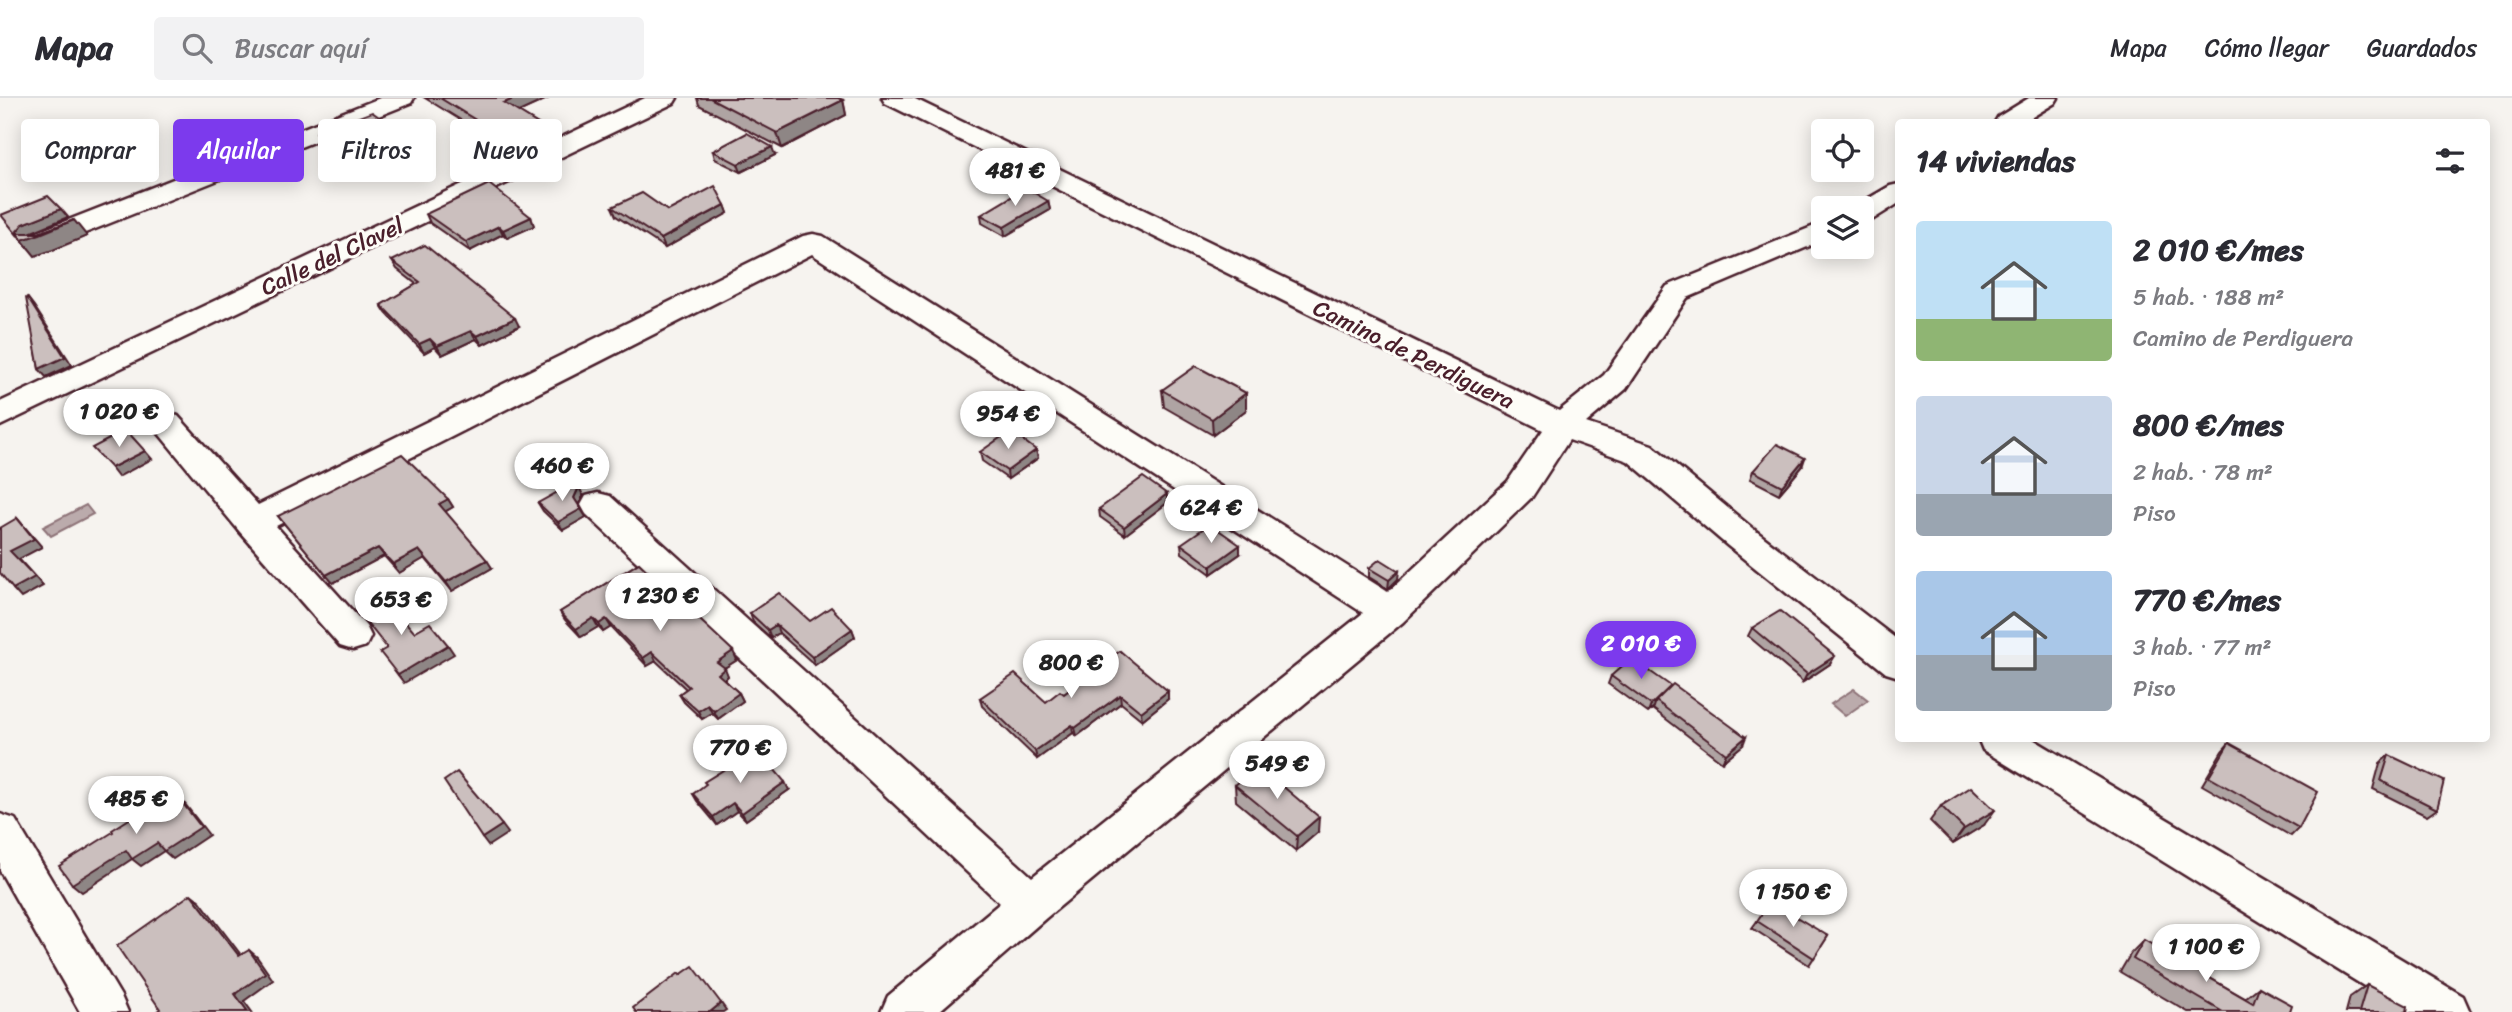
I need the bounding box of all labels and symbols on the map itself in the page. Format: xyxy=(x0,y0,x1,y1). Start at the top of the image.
pin: 481 € xyxy=(966,148,1064,208)
street label: Calle del Clavel xyxy=(254,205,411,308)
street label: Camino de Perdiguera xyxy=(1306,288,1522,421)
pin: 1 020 € xyxy=(54,390,184,449)
pin: 954 € xyxy=(959,392,1057,451)
pin: 460 € xyxy=(513,444,611,503)
pin: 624 € xyxy=(1162,486,1260,545)
pin: 1 230 € xyxy=(595,574,725,633)
pin: 653 € xyxy=(352,578,450,637)
pin: 2 010 € xyxy=(1576,622,1706,681)
pin: 800 € xyxy=(1022,640,1120,700)
pin: 770 € xyxy=(691,726,789,785)
pin: 549 € xyxy=(1228,742,1326,801)
pin: 485 € xyxy=(87,776,185,836)
pin: 1 150 € xyxy=(1728,870,1858,929)
pin: 1 100 € xyxy=(2141,924,2271,984)

